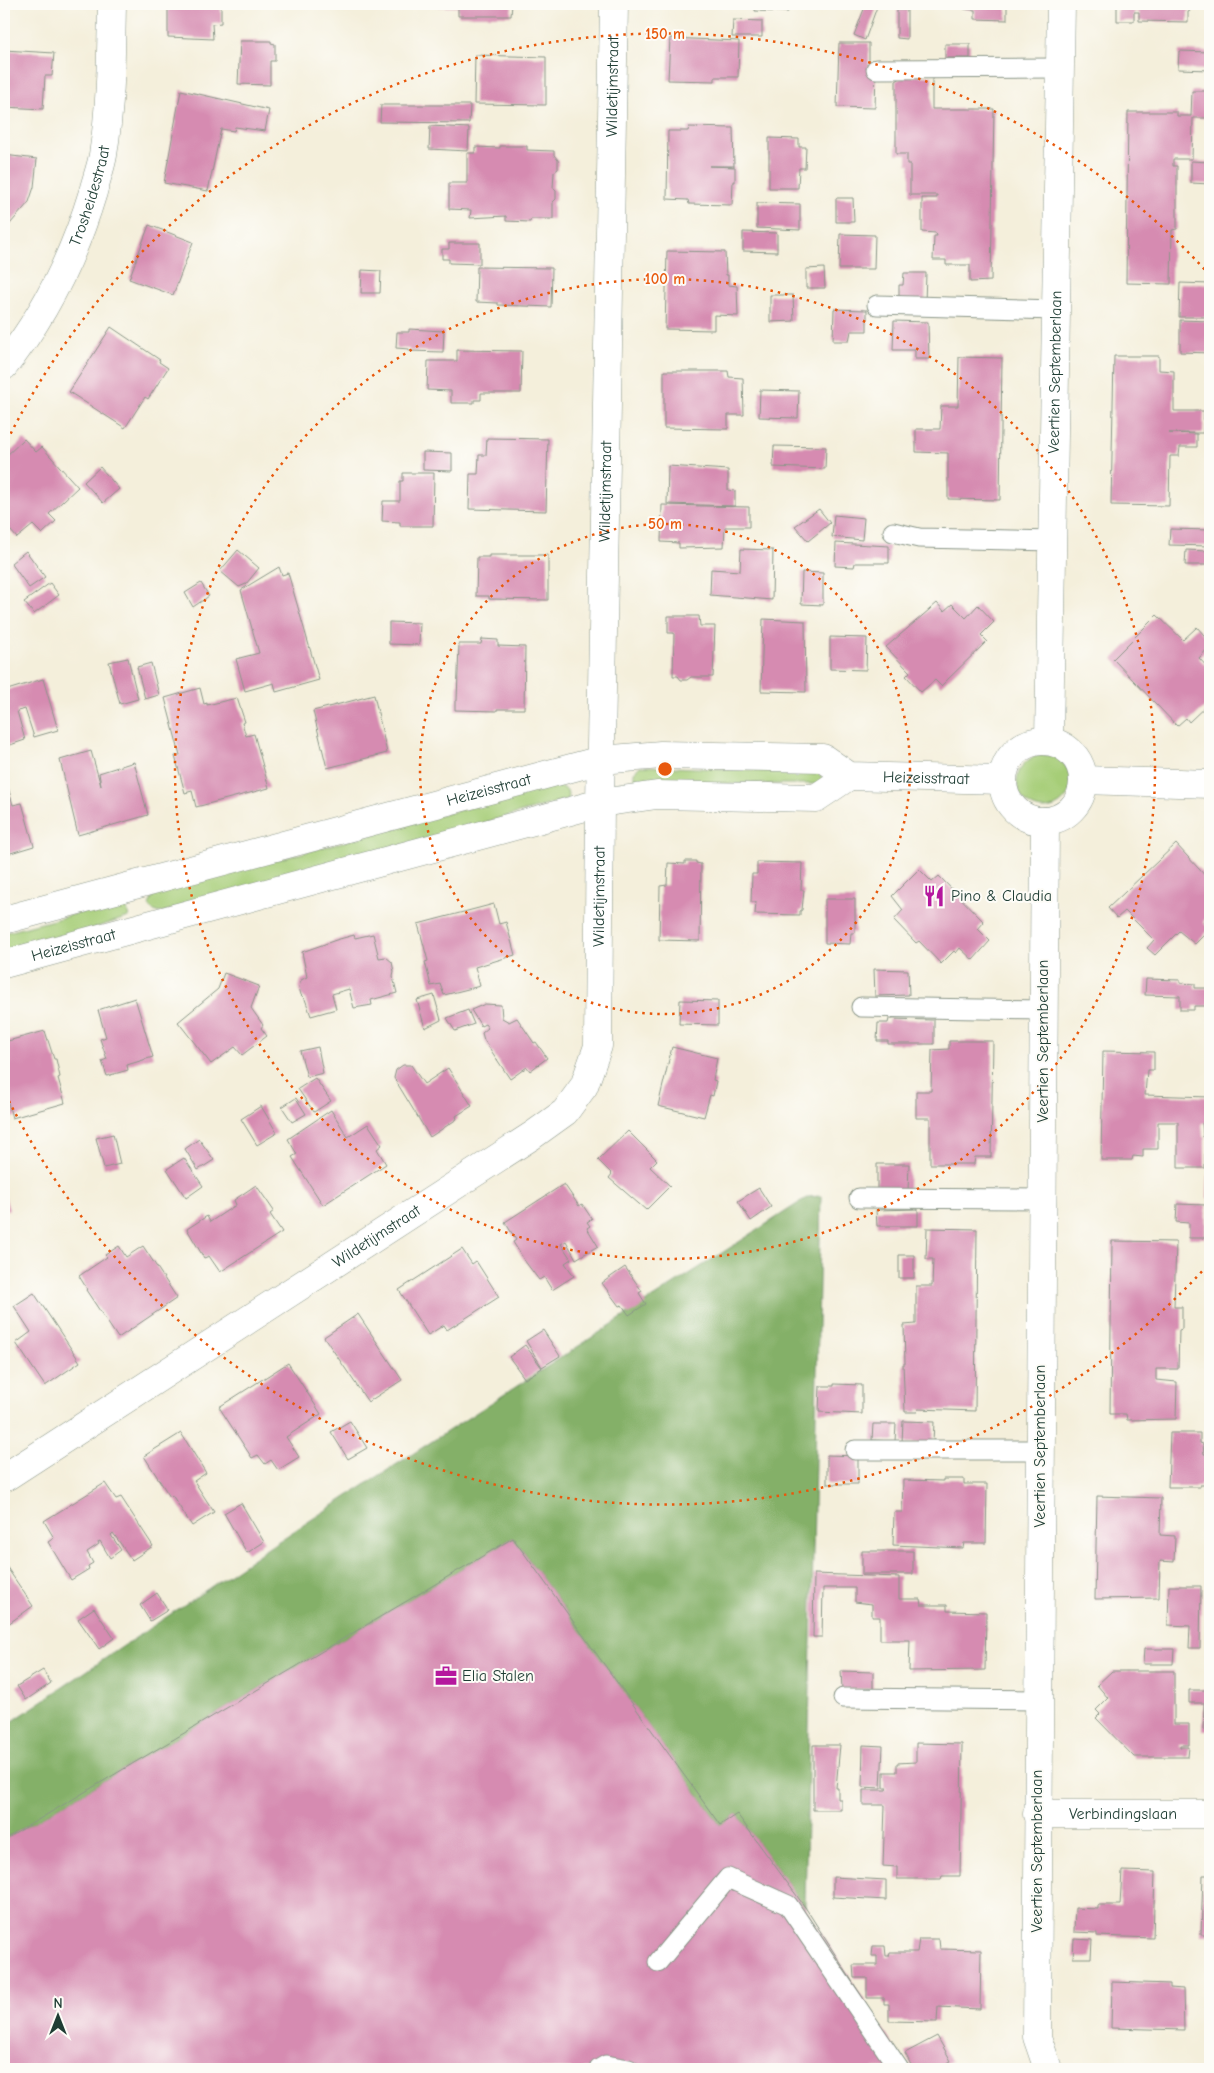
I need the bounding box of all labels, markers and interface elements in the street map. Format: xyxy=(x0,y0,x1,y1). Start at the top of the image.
text: 150 m xyxy=(645,25,685,43)
street label: Wildetijmstraat xyxy=(603,35,622,137)
street label: Trosheidestraat xyxy=(66,144,113,249)
text: 100 m xyxy=(645,270,685,288)
street label: Veertien Septemberlaan xyxy=(1045,290,1065,454)
street label: Wildetijmstraat xyxy=(596,440,615,542)
text: 50 m xyxy=(648,515,682,533)
centre of rings xyxy=(656,760,674,778)
street label: Heizeisstraat xyxy=(883,768,970,788)
street label: Heizeisstraat xyxy=(445,770,533,810)
street label: Wildetijmstraat xyxy=(590,845,609,947)
restaurant icon: Pino & Claudia xyxy=(921,883,947,909)
place label: Pino & Claudia xyxy=(951,887,1052,905)
street label: Heizeisstraat xyxy=(29,925,118,965)
street label: Veertien Septemberlaan xyxy=(1034,960,1052,1122)
street label: Wildetijmstraat xyxy=(329,1201,424,1272)
street label: Veertien Septemberlaan xyxy=(1031,1365,1049,1527)
office icon: Elia Stalen xyxy=(433,1663,459,1689)
place label: Elia Stalen xyxy=(462,1667,534,1685)
street label: Veertien Septemberlaan xyxy=(1028,1770,1046,1932)
street label: Verbindingslaan xyxy=(1069,1805,1177,1823)
north arrow xyxy=(32,1990,82,2040)
text: N xyxy=(53,1995,63,2012)

